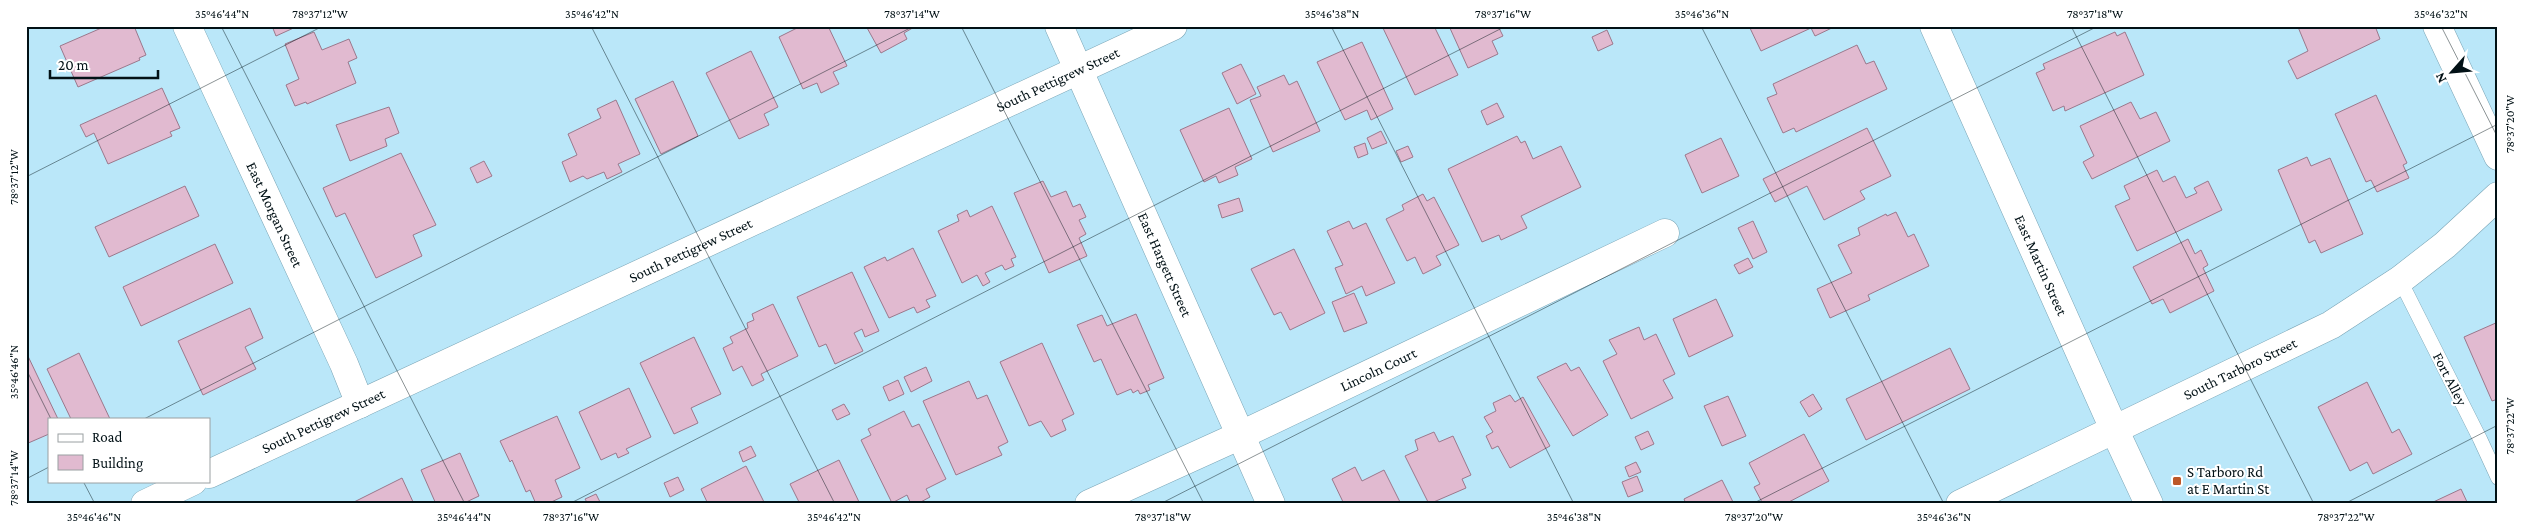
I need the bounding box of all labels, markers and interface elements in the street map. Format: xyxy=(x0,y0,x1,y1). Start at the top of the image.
text: 35°46'44"N xyxy=(195,7,249,21)
text: 78°37'12"W xyxy=(292,7,348,21)
text: 35°46'42"N xyxy=(565,7,619,21)
text: 78°37'14"W xyxy=(884,7,940,21)
text: 35°46'38"N xyxy=(1305,7,1359,21)
text: 78°37'16"W xyxy=(1475,7,1531,21)
text: 35°46'36"N xyxy=(1675,7,1729,21)
text: 78°37'18"W xyxy=(2067,7,2123,21)
text: 35°46'32"N xyxy=(2414,7,2468,21)
street label: South Pettigrew Street xyxy=(994,44,1123,115)
scale bar xyxy=(50,48,158,80)
north arrow xyxy=(2426,48,2476,98)
text: 20 m xyxy=(58,57,89,73)
text: N xyxy=(2431,70,2450,86)
text: 78°37'20"W xyxy=(2503,95,2517,153)
text: 78°37'12"W xyxy=(7,149,21,205)
street label: East Morgan Street xyxy=(243,160,306,271)
street label: East Hargett Street xyxy=(1135,210,1195,320)
street label: East Martin Street xyxy=(2011,212,2071,319)
street label: South Pettigrew Street xyxy=(626,214,756,286)
street label: South Tarboro Street xyxy=(2181,334,2300,403)
street label: Lincoln Court xyxy=(1338,344,1420,395)
text: 35°46'46"N xyxy=(7,345,21,399)
street label: Fort Alley xyxy=(2429,350,2470,409)
street label: South Pettigrew Street xyxy=(259,385,388,456)
text: 78°37'22"W xyxy=(2503,397,2517,455)
legend xyxy=(48,418,210,482)
text: Road xyxy=(92,429,123,445)
text: 78°37'14"W xyxy=(7,450,21,506)
text: Building xyxy=(92,455,143,472)
place label: S Tarboro Rd at E Martin St xyxy=(2187,464,2270,497)
marker: S Tarboro Rd at E Martin St xyxy=(2171,475,2183,487)
text: 35°46'46"N xyxy=(67,510,121,524)
text: 35°46'44"N xyxy=(437,510,491,524)
text: 78°37'16"W xyxy=(543,510,599,524)
text: 35°46'42"N xyxy=(807,510,861,524)
text: 78°37'18"W xyxy=(1135,510,1191,524)
text: 35°46'38"N xyxy=(1547,510,1601,524)
text: 78°37'20"W xyxy=(1725,510,1783,524)
text: 35°46'36"N xyxy=(1917,510,1971,524)
text: 78°37'22"W xyxy=(2317,510,2375,524)

